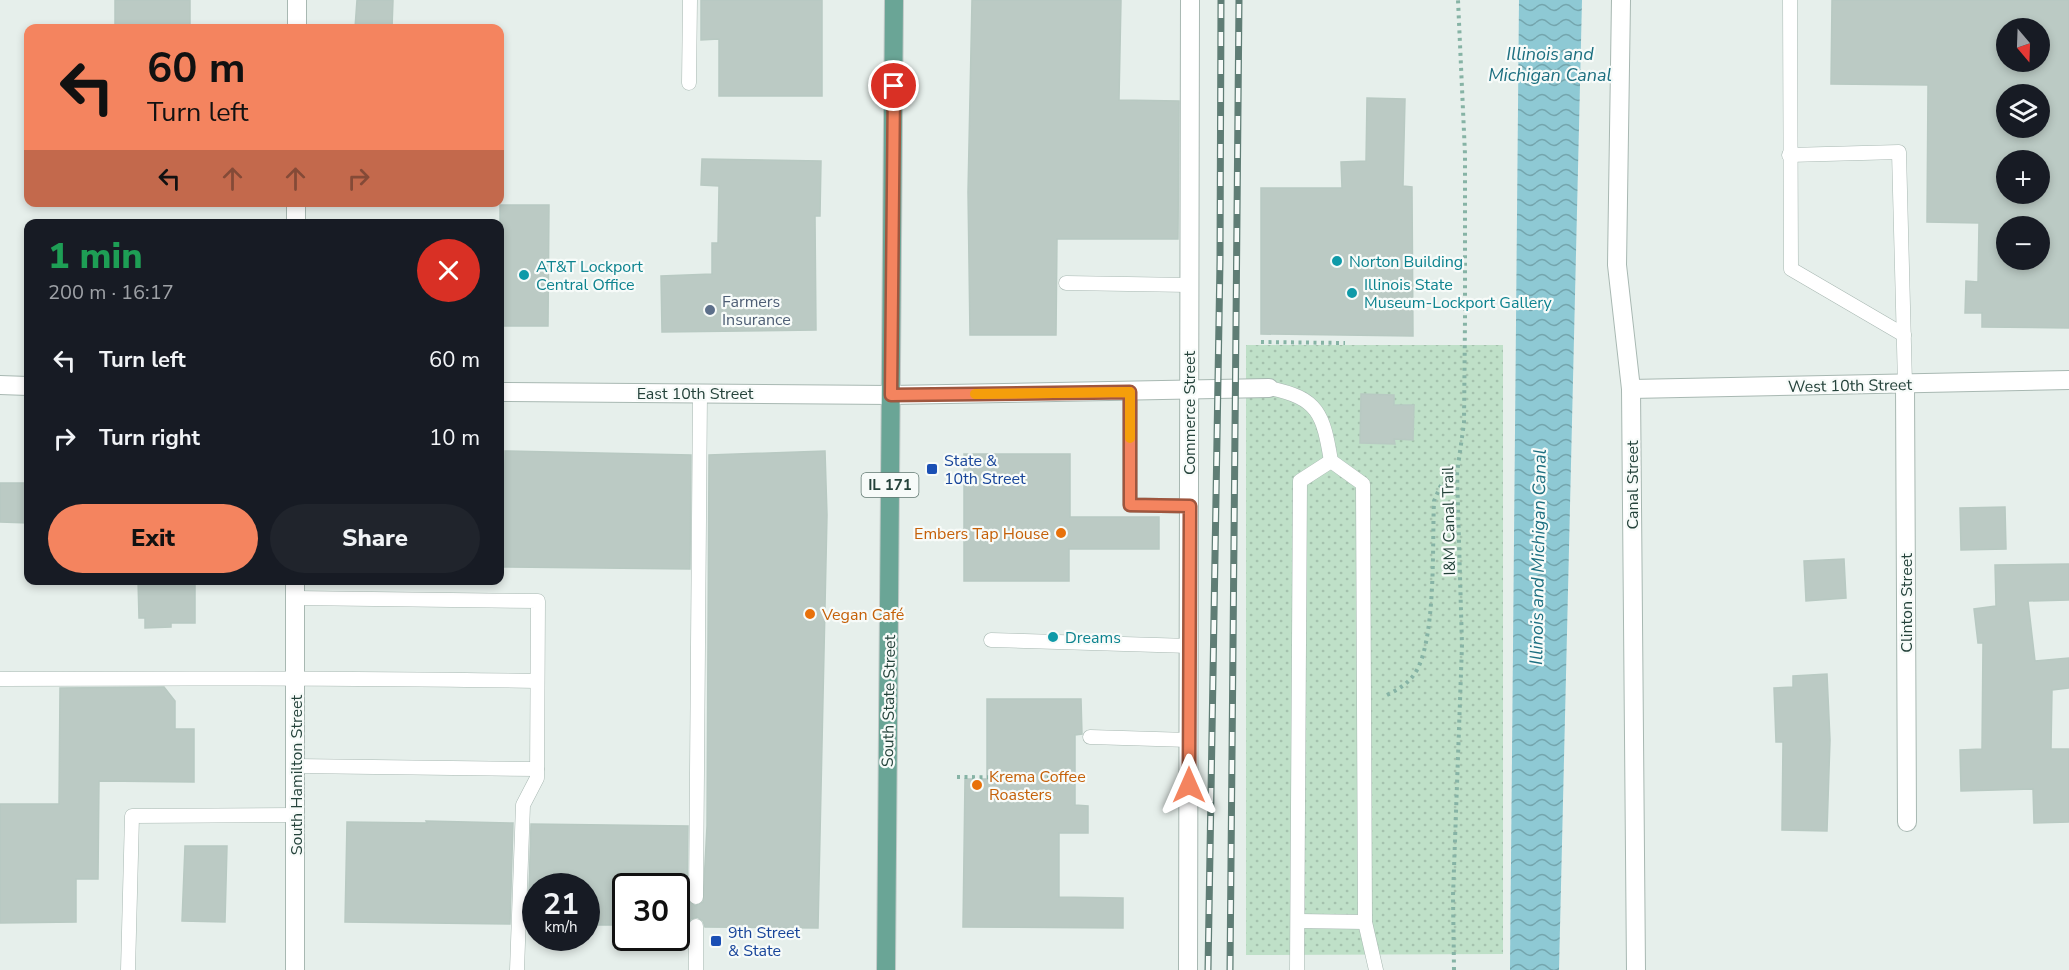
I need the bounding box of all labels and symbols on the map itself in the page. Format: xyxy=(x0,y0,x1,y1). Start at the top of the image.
north arrow xyxy=(1996,18,2050,72)
water label: Illinois and Michigan Canal xyxy=(1488,42,1612,87)
pin xyxy=(868,60,919,111)
place label: Norton Building xyxy=(1349,251,1463,273)
marker: Norton Building xyxy=(1330,254,1344,268)
place label: AT&T Lockport Central Office xyxy=(536,256,643,296)
marker: AT&T Lockport Central Office xyxy=(517,268,531,282)
place label: Illinois State Museum-Lockport Gallery xyxy=(1364,274,1553,314)
marker: Illinois State Museum-Lockport Gallery xyxy=(1345,286,1359,300)
place label: Farmers Insurance xyxy=(722,291,791,331)
marker: Farmers Insurance xyxy=(703,303,717,317)
street label: Commerce Street xyxy=(1179,351,1201,475)
street label: West 10th Street xyxy=(1788,374,1913,398)
street label: East 10th Street xyxy=(637,383,754,405)
street label: Canal Street xyxy=(1622,440,1644,530)
water label: Illinois and Michigan Canal xyxy=(1524,449,1552,665)
place label: State & 10th Street xyxy=(944,450,1026,490)
marker: State & 10th Street xyxy=(925,462,939,476)
street label: I&M Canal Trail xyxy=(1437,466,1461,576)
road number: IL 171 xyxy=(862,473,918,497)
place label: Embers Tap House xyxy=(914,523,1049,545)
marker: Embers Tap House xyxy=(1054,526,1068,540)
street label: Clinton Street xyxy=(1896,553,1918,653)
place label: Vegan Café xyxy=(821,604,904,626)
marker: Vegan Café xyxy=(803,607,817,621)
place label: Dreams xyxy=(1065,627,1121,649)
marker: Dreams xyxy=(1046,630,1060,644)
street label: South State Street xyxy=(877,634,901,767)
street label: South Hamilton Street xyxy=(286,694,308,855)
position arrow xyxy=(1157,753,1221,817)
place label: Krema Coffee Roasters xyxy=(989,766,1086,806)
marker: Krema Coffee Roasters xyxy=(970,778,984,792)
speed limit sign: 30 xyxy=(612,873,690,951)
place label: 9th Street & State xyxy=(728,922,800,962)
marker: 9th Street & State xyxy=(709,934,723,948)

